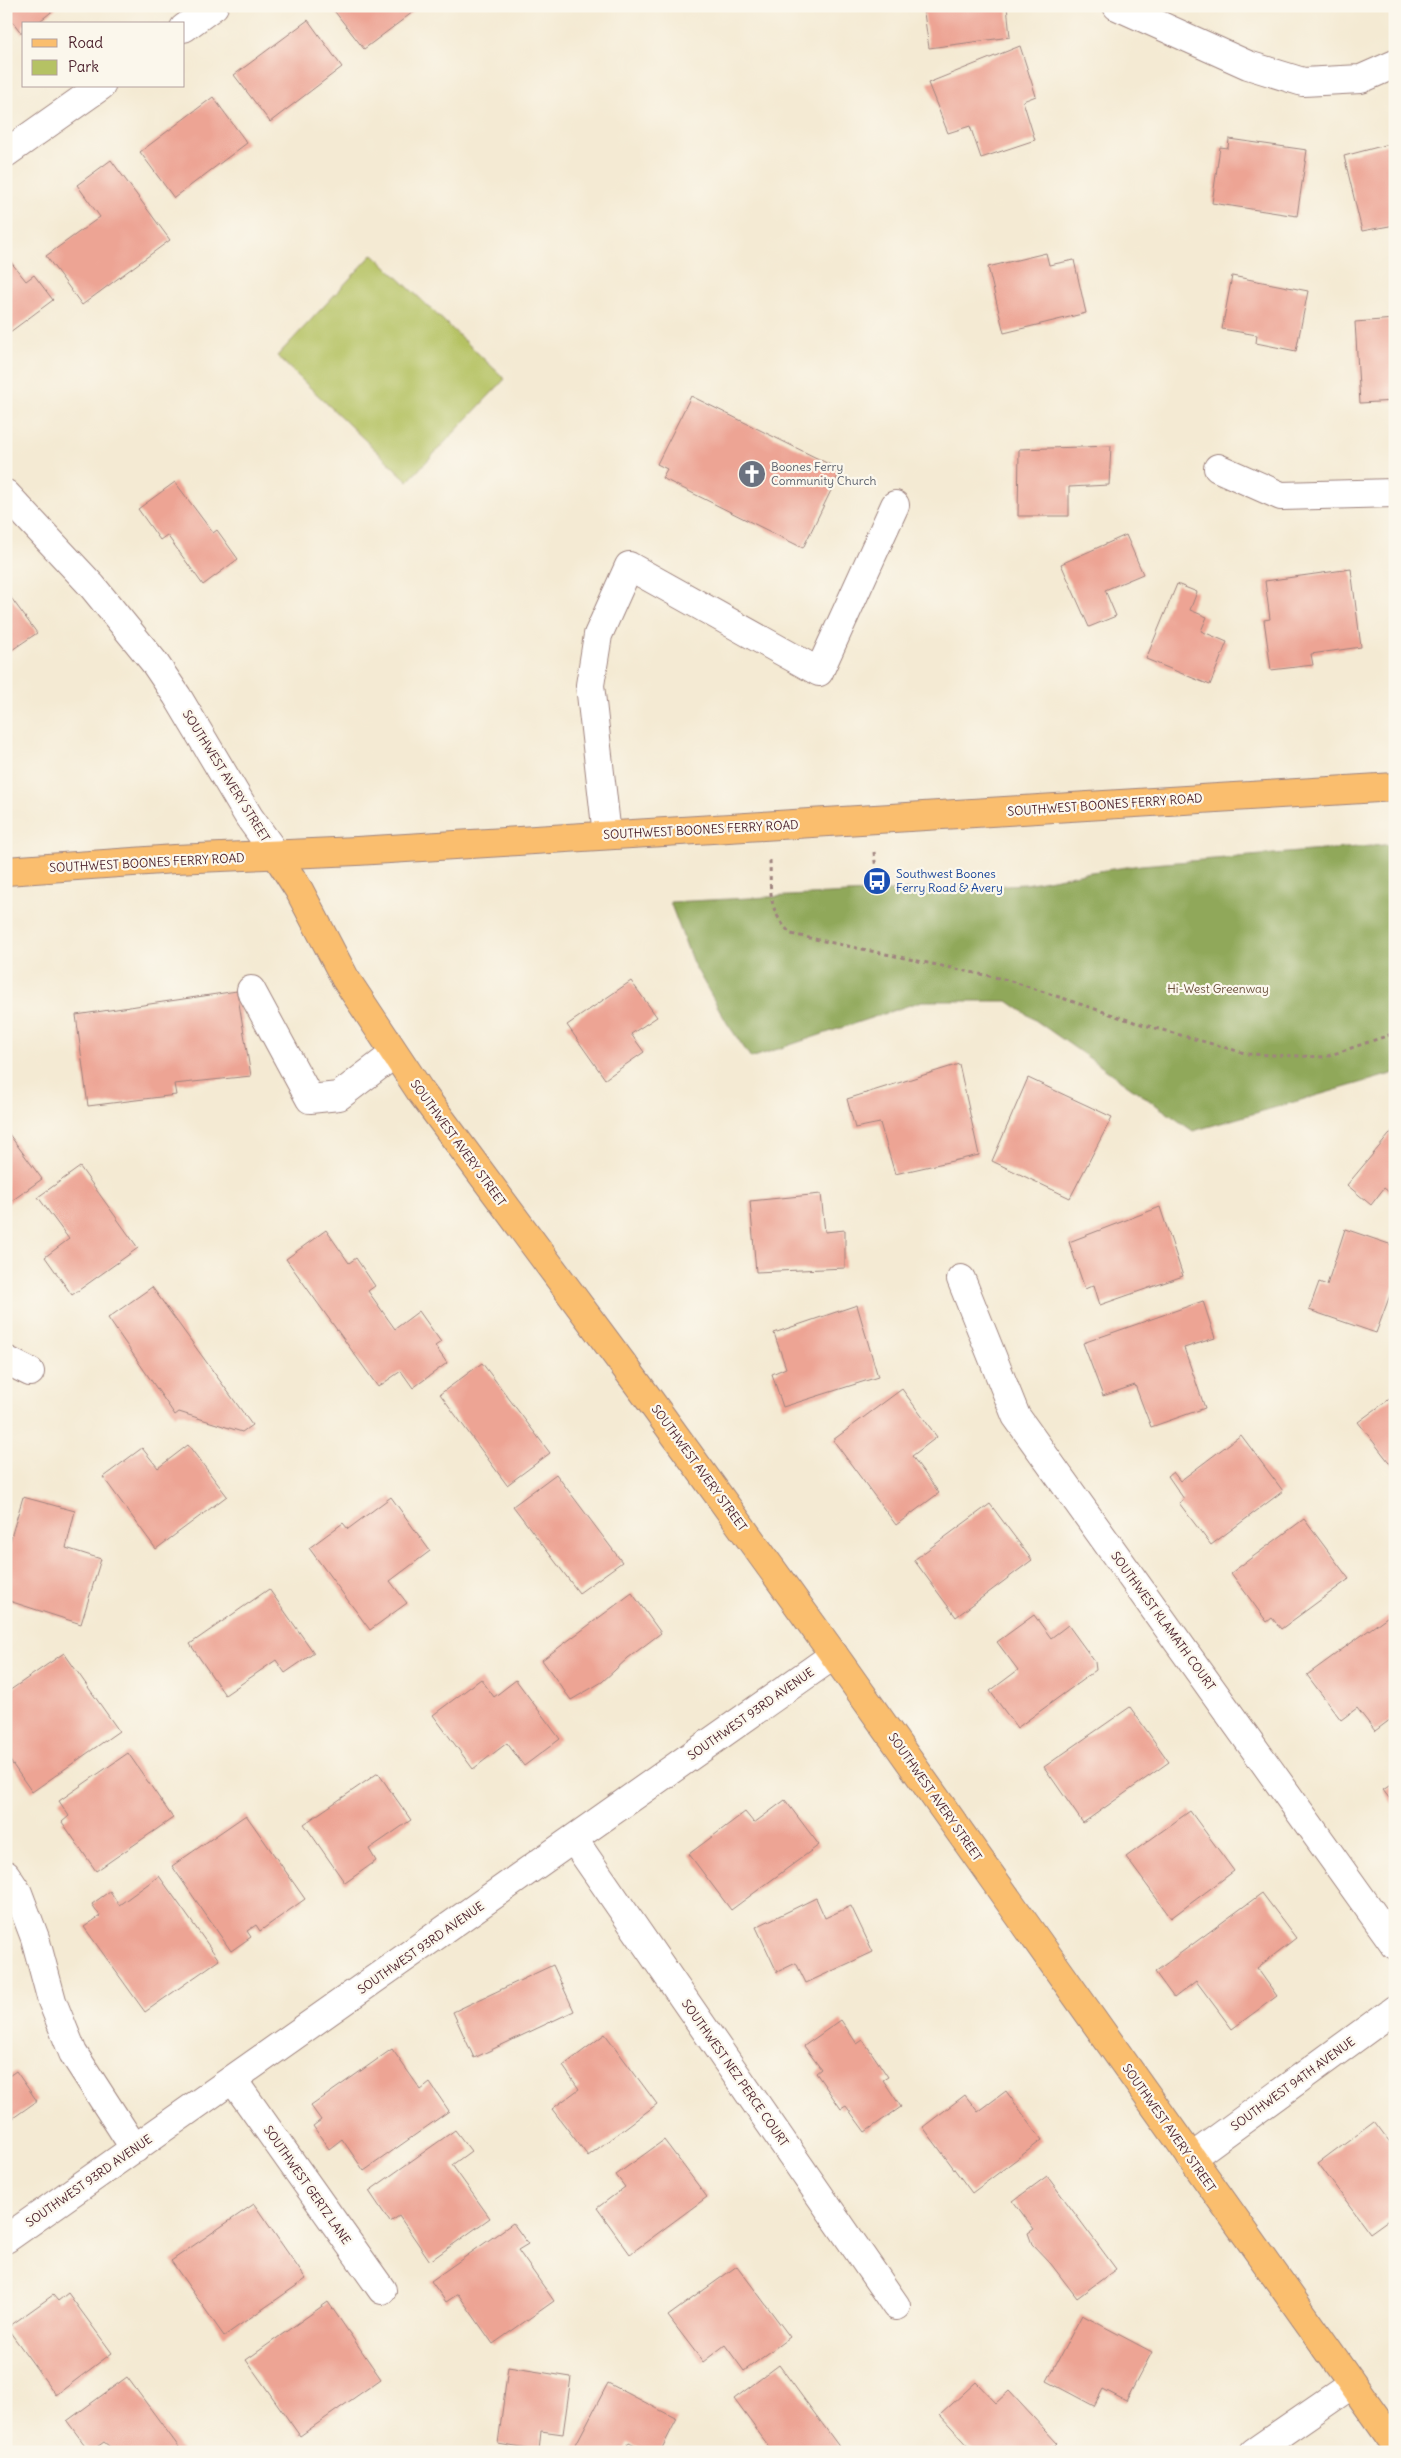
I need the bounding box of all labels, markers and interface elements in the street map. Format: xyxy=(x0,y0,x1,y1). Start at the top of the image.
legend xyxy=(22,22,185,88)
text: Road xyxy=(68,33,103,52)
text: Park xyxy=(68,57,99,76)
church icon: Boones Ferry Community Church xyxy=(737,459,767,489)
place label: Boones Ferry Community Church xyxy=(771,459,877,488)
street label: SOUTHWEST AVERY STREET xyxy=(180,707,273,844)
street label: SOUTHWEST BOONES FERRY ROAD xyxy=(1007,790,1203,819)
street label: SOUTHWEST BOONES FERRY ROAD xyxy=(603,817,799,842)
street label: SOUTHWEST BOONES FERRY ROAD xyxy=(49,850,245,875)
bus stop icon: Southwest Boones Ferry Road & Avery xyxy=(862,866,892,896)
place label: Southwest Boones Ferry Road & Avery xyxy=(896,866,1003,895)
park label: Hi-West Greenway xyxy=(1167,981,1269,996)
street label: SOUTHWEST AVERY STREET xyxy=(407,1077,509,1209)
street label: SOUTHWEST AVERY STREET xyxy=(648,1402,750,1534)
street label: SOUTHWEST KLAMATH COURT xyxy=(1108,1548,1219,1693)
street label: SOUTHWEST 93RD AVENUE xyxy=(685,1664,817,1763)
street label: SOUTHWEST AVERY STREET xyxy=(886,1730,985,1864)
street label: SOUTHWEST 93RD AVENUE xyxy=(355,1898,487,1997)
street label: SOUTHWEST NEZ PERCE COURT xyxy=(679,1996,792,2149)
street label: SOUTHWEST 94TH AVENUE xyxy=(1228,2034,1358,2134)
street label: SOUTHWEST AVERY STREET xyxy=(1120,2061,1219,2195)
street label: SOUTHWEST GERTZ LANE xyxy=(261,2123,354,2247)
street label: SOUTHWEST 93RD AVENUE xyxy=(23,2131,155,2230)

